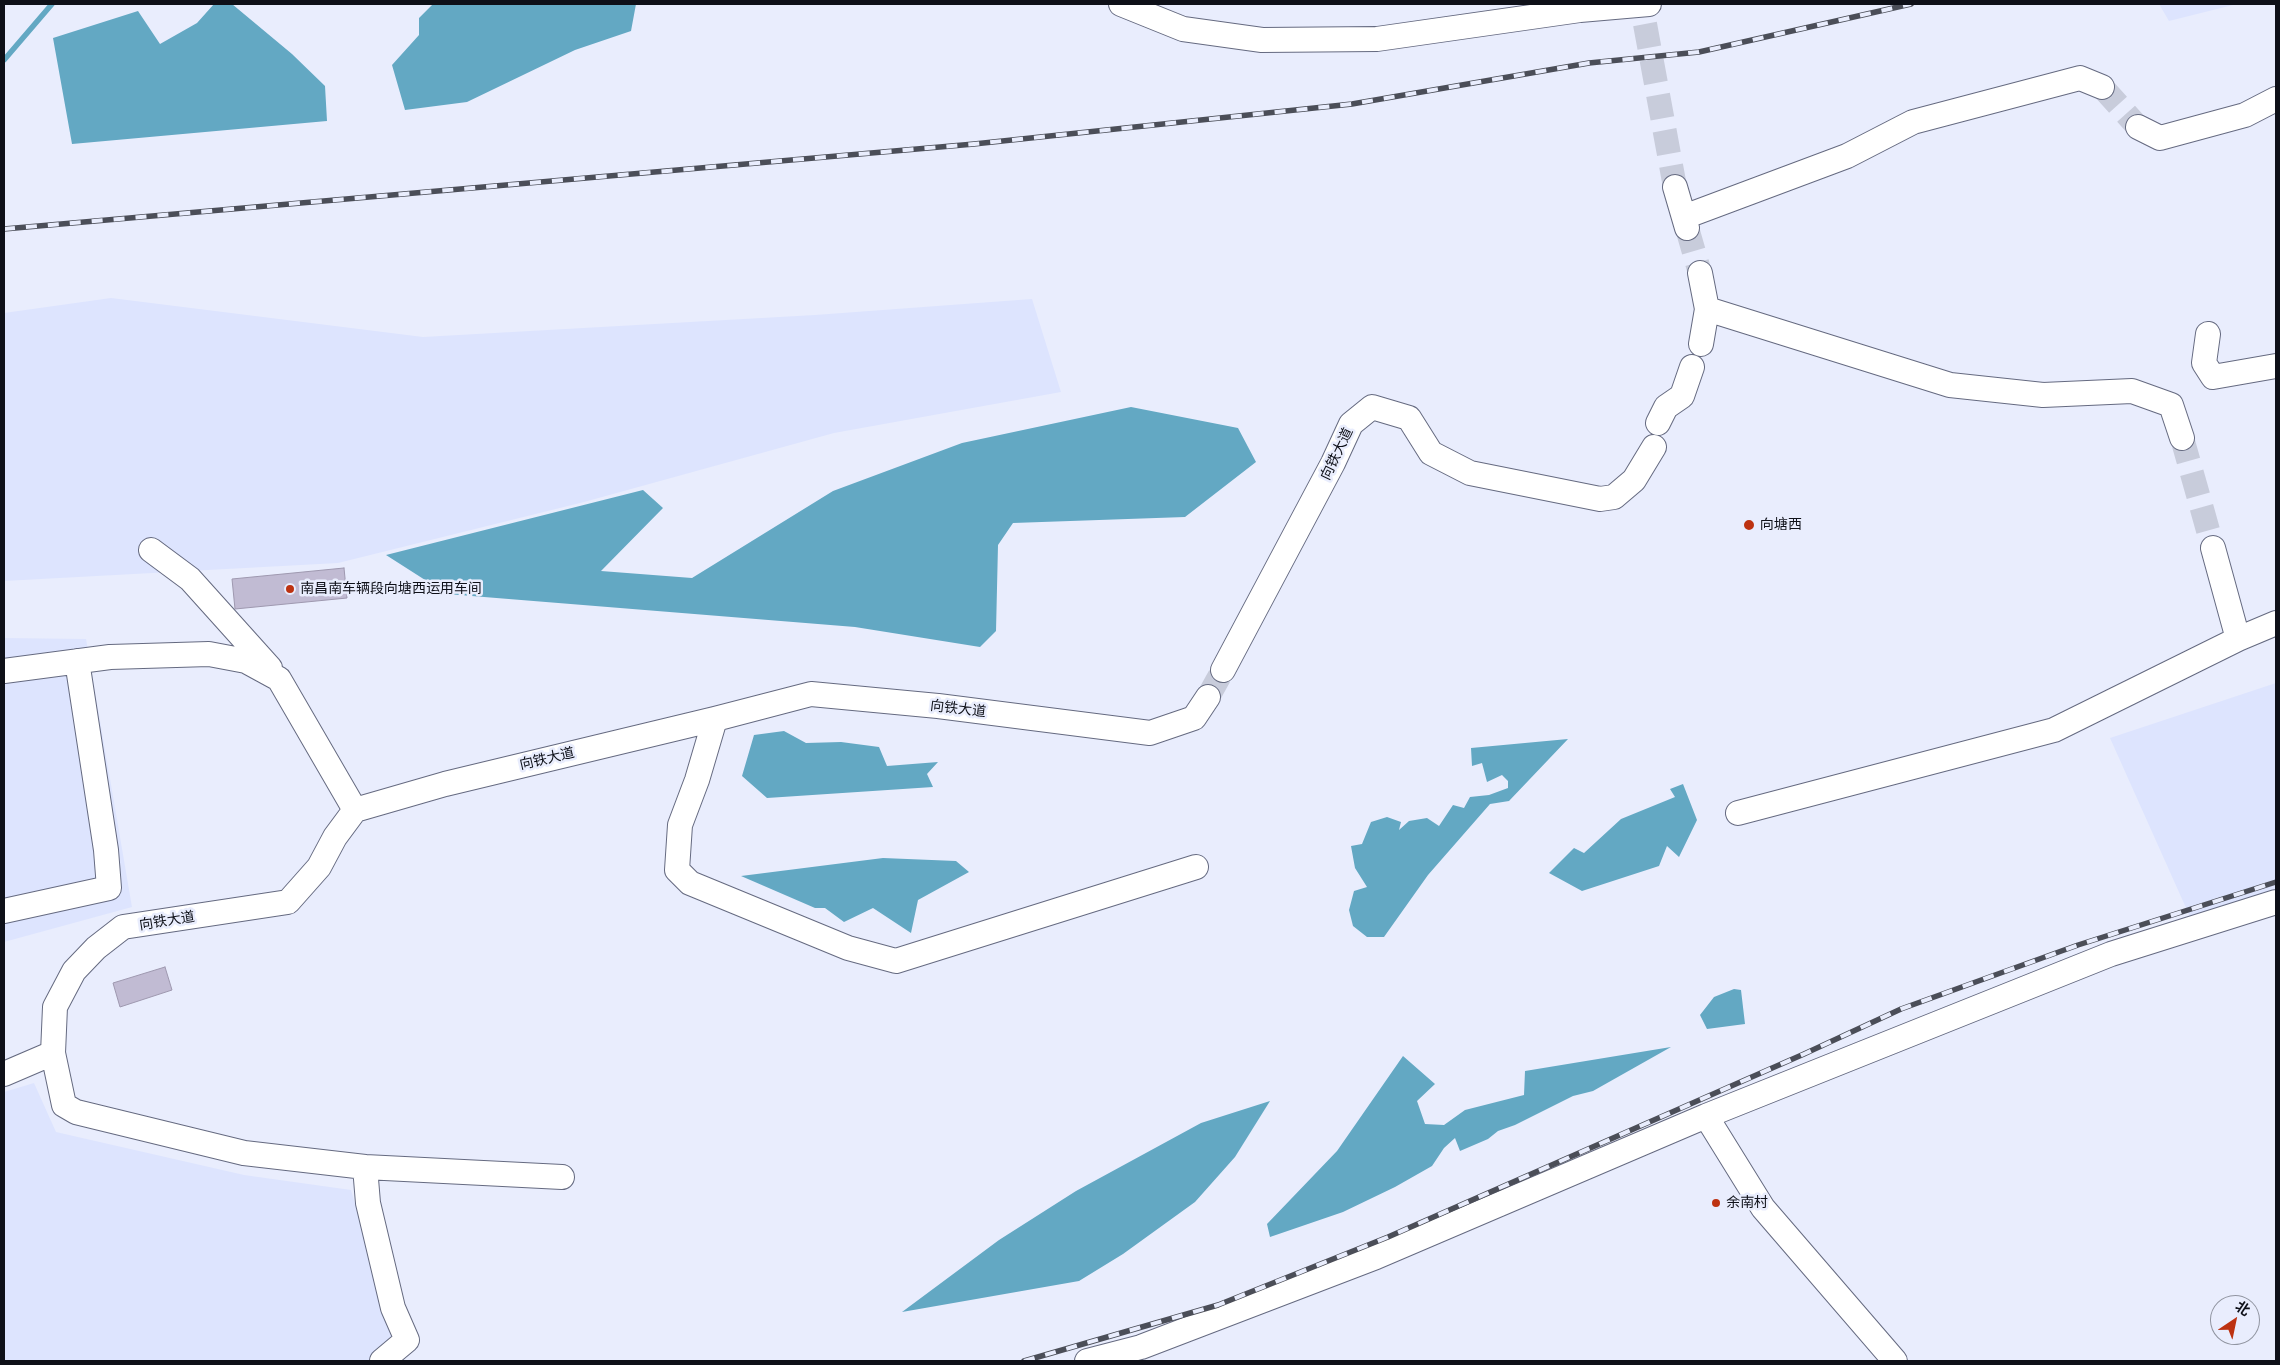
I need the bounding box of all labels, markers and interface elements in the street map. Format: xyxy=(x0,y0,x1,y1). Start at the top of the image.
street label: 向铁大道 xyxy=(1317,425,1357,483)
place label: 向塘西 xyxy=(1760,517,1802,533)
marker: 向塘西 xyxy=(1742,518,1756,532)
place label: 南昌南车辆段向塘西运用车间 xyxy=(300,581,482,597)
marker: 南昌南车辆段向塘西运用车间 xyxy=(284,583,296,595)
street label: 向铁大道 xyxy=(929,697,987,721)
street label: 向铁大道 xyxy=(518,745,576,773)
street label: 向铁大道 xyxy=(138,908,196,934)
place label: 余南村 xyxy=(1726,1195,1768,1211)
marker: 余南村 xyxy=(1710,1197,1722,1209)
north arrow xyxy=(2210,1295,2260,1345)
text: 北 xyxy=(2232,1297,2254,1320)

